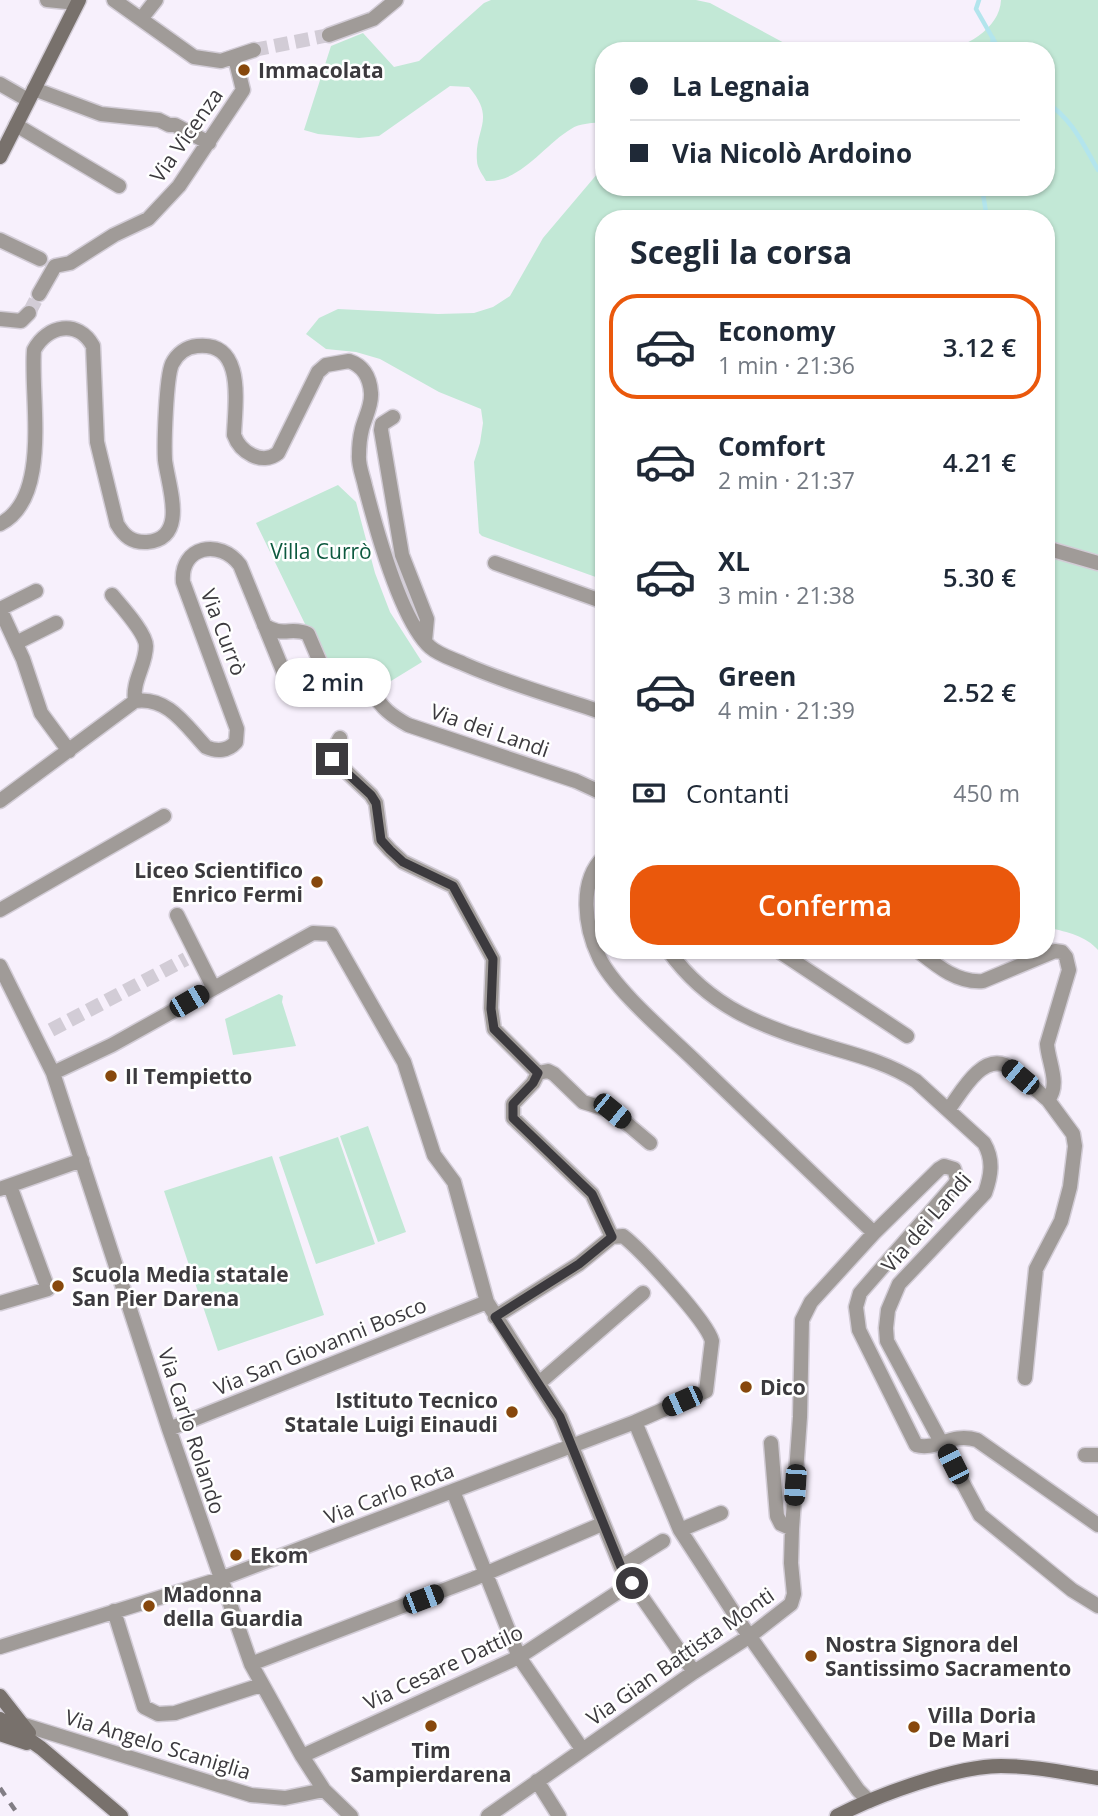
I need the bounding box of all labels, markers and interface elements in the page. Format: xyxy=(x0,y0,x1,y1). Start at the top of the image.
place label: Immacolata xyxy=(258,56,384,84)
marker: Immacolata xyxy=(236,62,252,78)
text: La Legnaia xyxy=(672,68,810,104)
street label: Via Vicenza xyxy=(143,82,229,188)
text: Via Nicolò Ardoino xyxy=(672,135,912,171)
text: Scegli la corsa xyxy=(630,230,852,273)
text: Economy xyxy=(718,313,836,349)
icon: car xyxy=(634,315,697,378)
text: 3.12 € xyxy=(943,329,1016,365)
text: 1 min · 21:36 xyxy=(718,349,855,381)
text: Comfort xyxy=(718,428,825,464)
icon: car xyxy=(634,430,697,493)
text: 4.21 € xyxy=(943,444,1016,480)
text: 2 min · 21:37 xyxy=(718,464,855,496)
park label: Villa Currò xyxy=(270,537,372,565)
text: XL xyxy=(718,543,750,579)
icon: car xyxy=(634,545,697,608)
text: 5.30 € xyxy=(943,559,1016,595)
text: 3 min · 21:38 xyxy=(718,579,855,611)
street label: Via Currò xyxy=(195,585,253,679)
callout: 2 min xyxy=(274,658,390,706)
text: Green xyxy=(718,658,796,694)
icon: car xyxy=(634,660,697,723)
text: 2 min xyxy=(302,666,364,698)
text: 2.52 € xyxy=(943,674,1016,710)
text: 4 min · 21:39 xyxy=(718,694,855,726)
street label: Via dei Landi xyxy=(427,697,553,763)
route end xyxy=(316,743,348,775)
icon: cash xyxy=(630,774,668,812)
text: Contanti xyxy=(686,775,789,811)
text: 450 m xyxy=(953,777,1020,809)
place label: Liceo Scientifico Enrico Fermi xyxy=(134,856,303,908)
button: Conferma xyxy=(630,865,1020,945)
marker: Liceo Scientifico Enrico Fermi xyxy=(309,874,325,890)
car xyxy=(166,981,213,1021)
car xyxy=(998,1055,1043,1099)
place label: Il Tempietto xyxy=(125,1062,252,1090)
marker: Il Tempietto xyxy=(103,1068,119,1084)
car xyxy=(590,1090,635,1132)
street label: Via dei Landi xyxy=(875,1166,977,1278)
place label: Scuola Media statale San Pier Darena xyxy=(72,1260,289,1312)
marker: Scuola Media statale San Pier Darena xyxy=(50,1278,66,1294)
street label: Via San Giovanni Bosco xyxy=(209,1290,431,1402)
street label: Via Carlo Rolando xyxy=(152,1345,232,1517)
place label: Dico xyxy=(760,1373,806,1401)
marker: Dico xyxy=(738,1379,754,1395)
car xyxy=(659,1383,706,1419)
place label: Istituto Tecnico Statale Luigi Einaudi xyxy=(285,1386,498,1438)
marker: Istituto Tecnico Statale Luigi Einaudi xyxy=(504,1404,520,1420)
car xyxy=(935,1441,972,1487)
street label: Via Carlo Rota xyxy=(320,1455,458,1531)
car xyxy=(784,1463,807,1507)
place label: Ekom xyxy=(250,1541,308,1569)
marker: Ekom xyxy=(228,1547,244,1563)
route start xyxy=(616,1567,648,1599)
place label: Madonna della Guardia xyxy=(163,1580,303,1632)
street label: Via Gian Battista Monti xyxy=(581,1581,779,1731)
car xyxy=(400,1582,447,1616)
marker: Madonna della Guardia xyxy=(141,1598,157,1614)
street label: Via Cesare Dattilo xyxy=(359,1618,527,1716)
place label: Nostra Signora del Santissimo Sacramento xyxy=(825,1630,1071,1682)
marker: Nostra Signora del Santissimo Sacramento xyxy=(803,1648,819,1664)
place label: Villa Doria De Mari xyxy=(928,1701,1036,1753)
street label: Via Angelo Scaniglia xyxy=(62,1702,254,1786)
marker: Tim Sampierdarena xyxy=(423,1718,439,1734)
marker: Villa Doria De Mari xyxy=(906,1719,922,1735)
place label: Tim Sampierdarena xyxy=(351,1736,511,1788)

